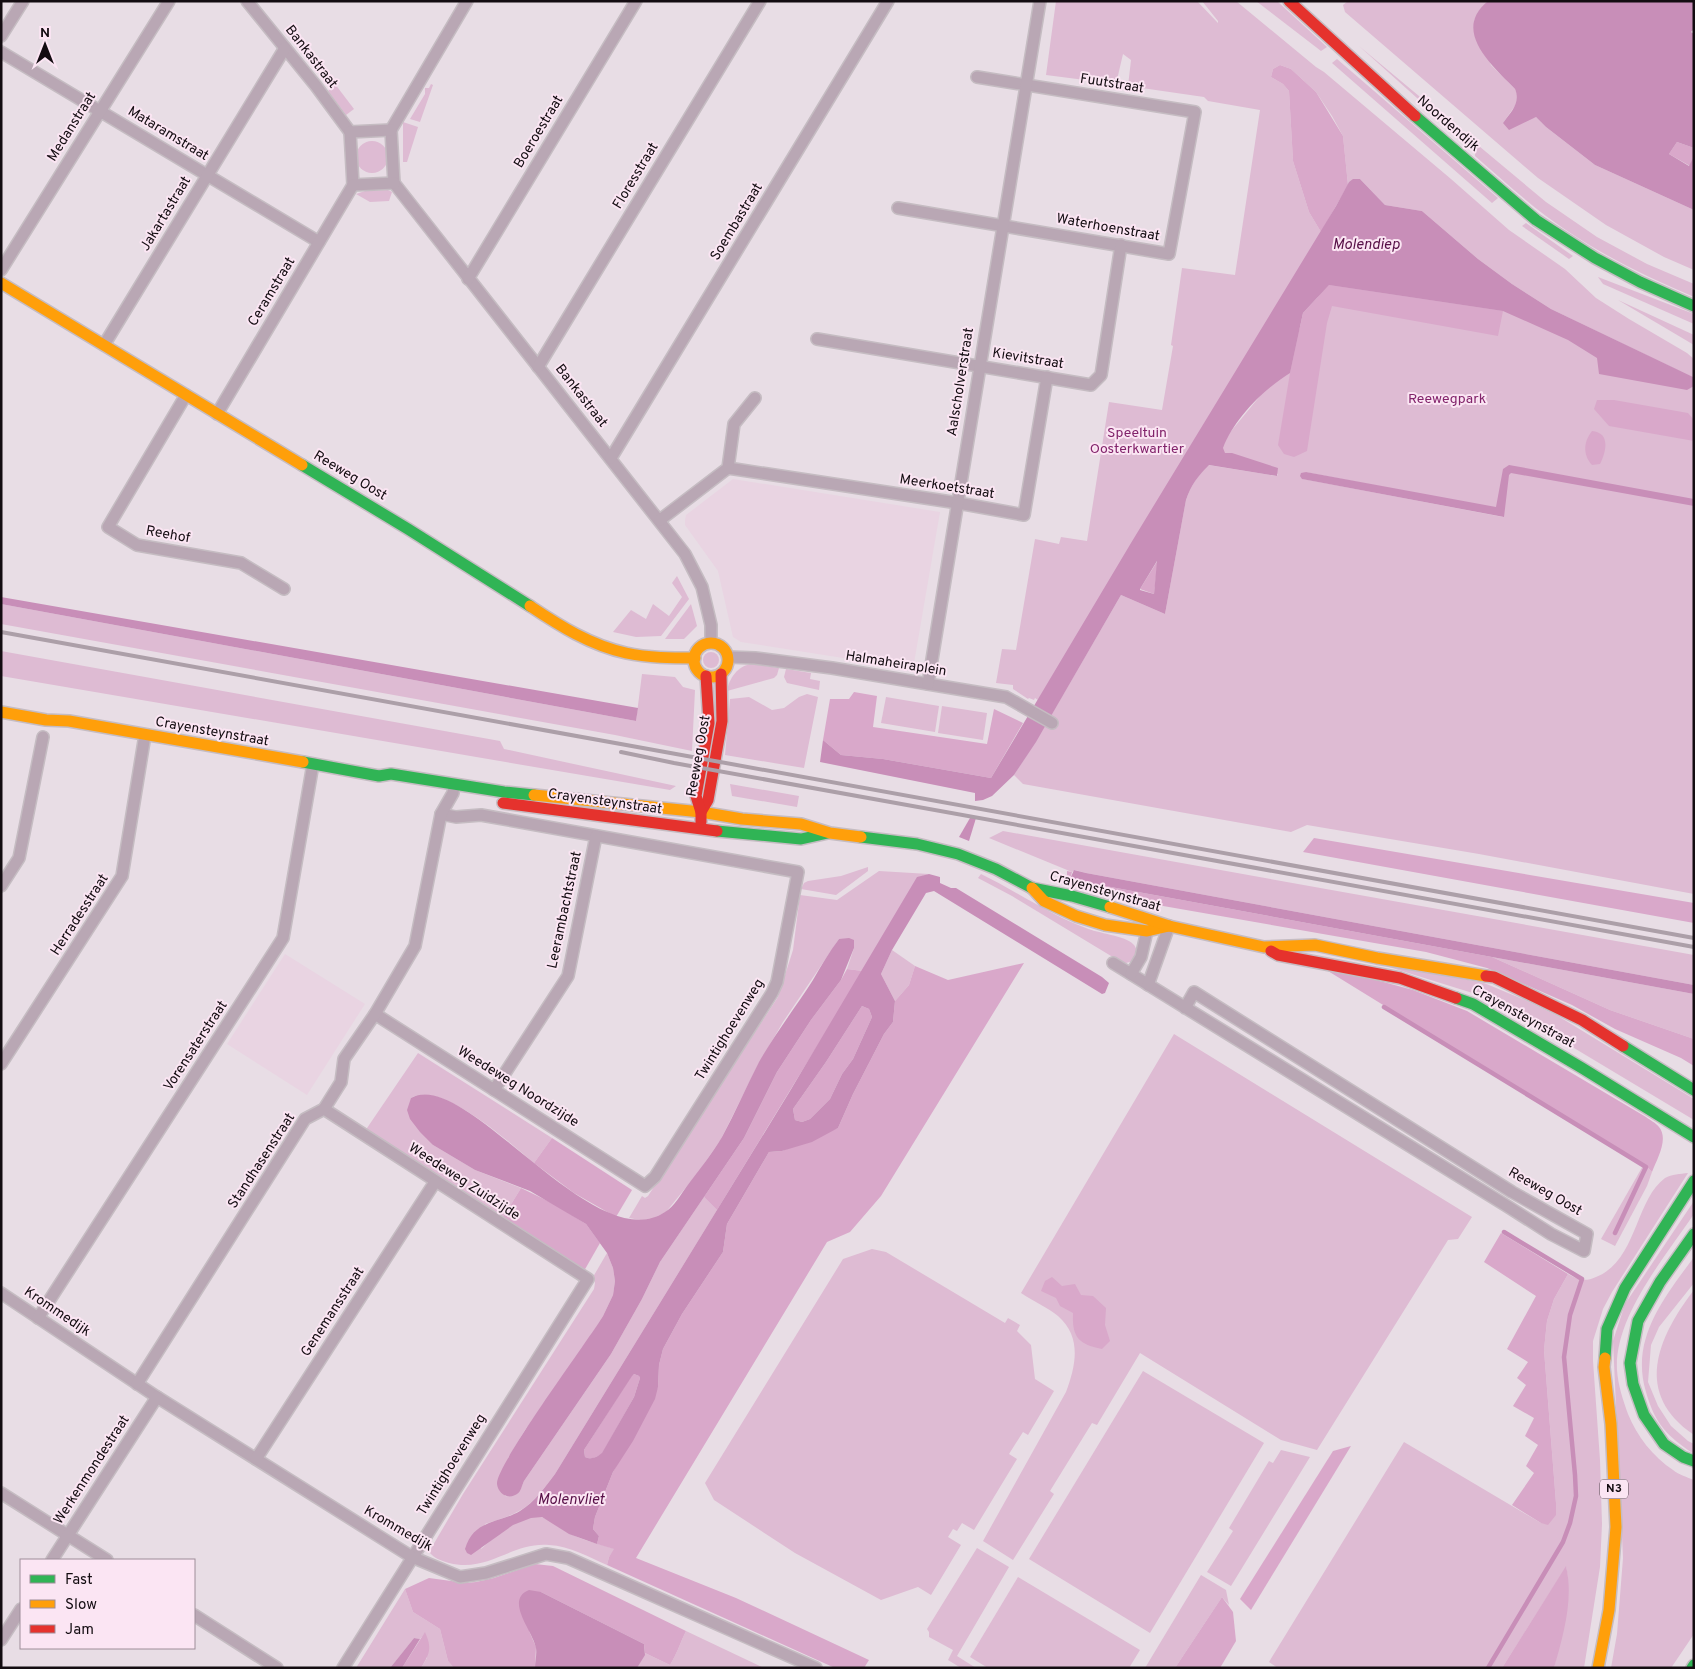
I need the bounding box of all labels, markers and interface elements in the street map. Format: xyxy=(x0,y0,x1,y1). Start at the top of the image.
north arrow xyxy=(20,20,70,70)
street label: Bankastraat xyxy=(281,22,341,92)
text: N xyxy=(40,25,50,42)
street label: Fuutstraat xyxy=(1079,71,1145,97)
street label: Medanstraat xyxy=(44,89,100,165)
street label: Noordendijk xyxy=(1413,92,1483,156)
street label: Boeroestraat xyxy=(511,93,567,171)
street label: Mataramstraat xyxy=(124,103,212,165)
street label: Floresstraat xyxy=(610,140,662,212)
street label: Jakartastraat xyxy=(137,174,195,254)
street label: Soembastraat xyxy=(707,180,767,264)
street label: Waterhoenstraat xyxy=(1055,211,1161,245)
water label: Molendiep xyxy=(1332,236,1400,255)
street label: Ceramstraat xyxy=(245,254,299,330)
street label: Aalscholverstraat xyxy=(944,326,978,438)
street label: Kievitstraat xyxy=(991,345,1065,373)
street label: Bankastraat xyxy=(551,361,611,431)
park label: Reewegpark xyxy=(1408,391,1486,408)
park label: Speeltuin Oosterkwartier xyxy=(1090,425,1185,458)
street label: Reeweg Oost xyxy=(310,447,390,505)
street label: Meerkoetstraat xyxy=(898,471,996,503)
street label: Reehof xyxy=(145,523,192,547)
street label: Halmaheiraplein xyxy=(844,648,948,680)
street label: Crayensteynstraat xyxy=(154,714,270,750)
street label: Reeweg Oost xyxy=(683,714,715,798)
street label: Crayensteynstraat xyxy=(547,786,663,818)
street label: Leerambachtstraat xyxy=(544,850,586,970)
street label: Crayensteynstraat xyxy=(1047,868,1163,916)
street label: Herradesstraat xyxy=(47,871,113,959)
street label: Twintighoevenweg xyxy=(692,976,768,1084)
street label: Crayensteynstraat xyxy=(1469,982,1577,1052)
street label: Vorensaterstraat xyxy=(161,998,231,1094)
street label: Weedeweg Noordzijde xyxy=(454,1043,582,1131)
street label: Standhasenstraat xyxy=(225,1110,299,1212)
street label: Weedeweg Zuidzijde xyxy=(405,1140,523,1224)
street label: Reeweg Oost xyxy=(1505,1164,1585,1220)
street label: Genemansstraat xyxy=(298,1264,368,1360)
street label: Krommedijk xyxy=(20,1283,94,1341)
street label: Twintighoevenweg xyxy=(414,1411,490,1519)
street label: Werkenmondestraat xyxy=(50,1412,134,1528)
road number: N3 xyxy=(1600,1480,1628,1498)
water label: Molenvliet xyxy=(538,1491,605,1510)
street label: Krommedijk xyxy=(360,1502,436,1556)
legend xyxy=(20,1559,195,1649)
text: Fast xyxy=(65,1571,93,1590)
text: Slow xyxy=(65,1596,97,1615)
text: Jam xyxy=(65,1621,94,1640)

